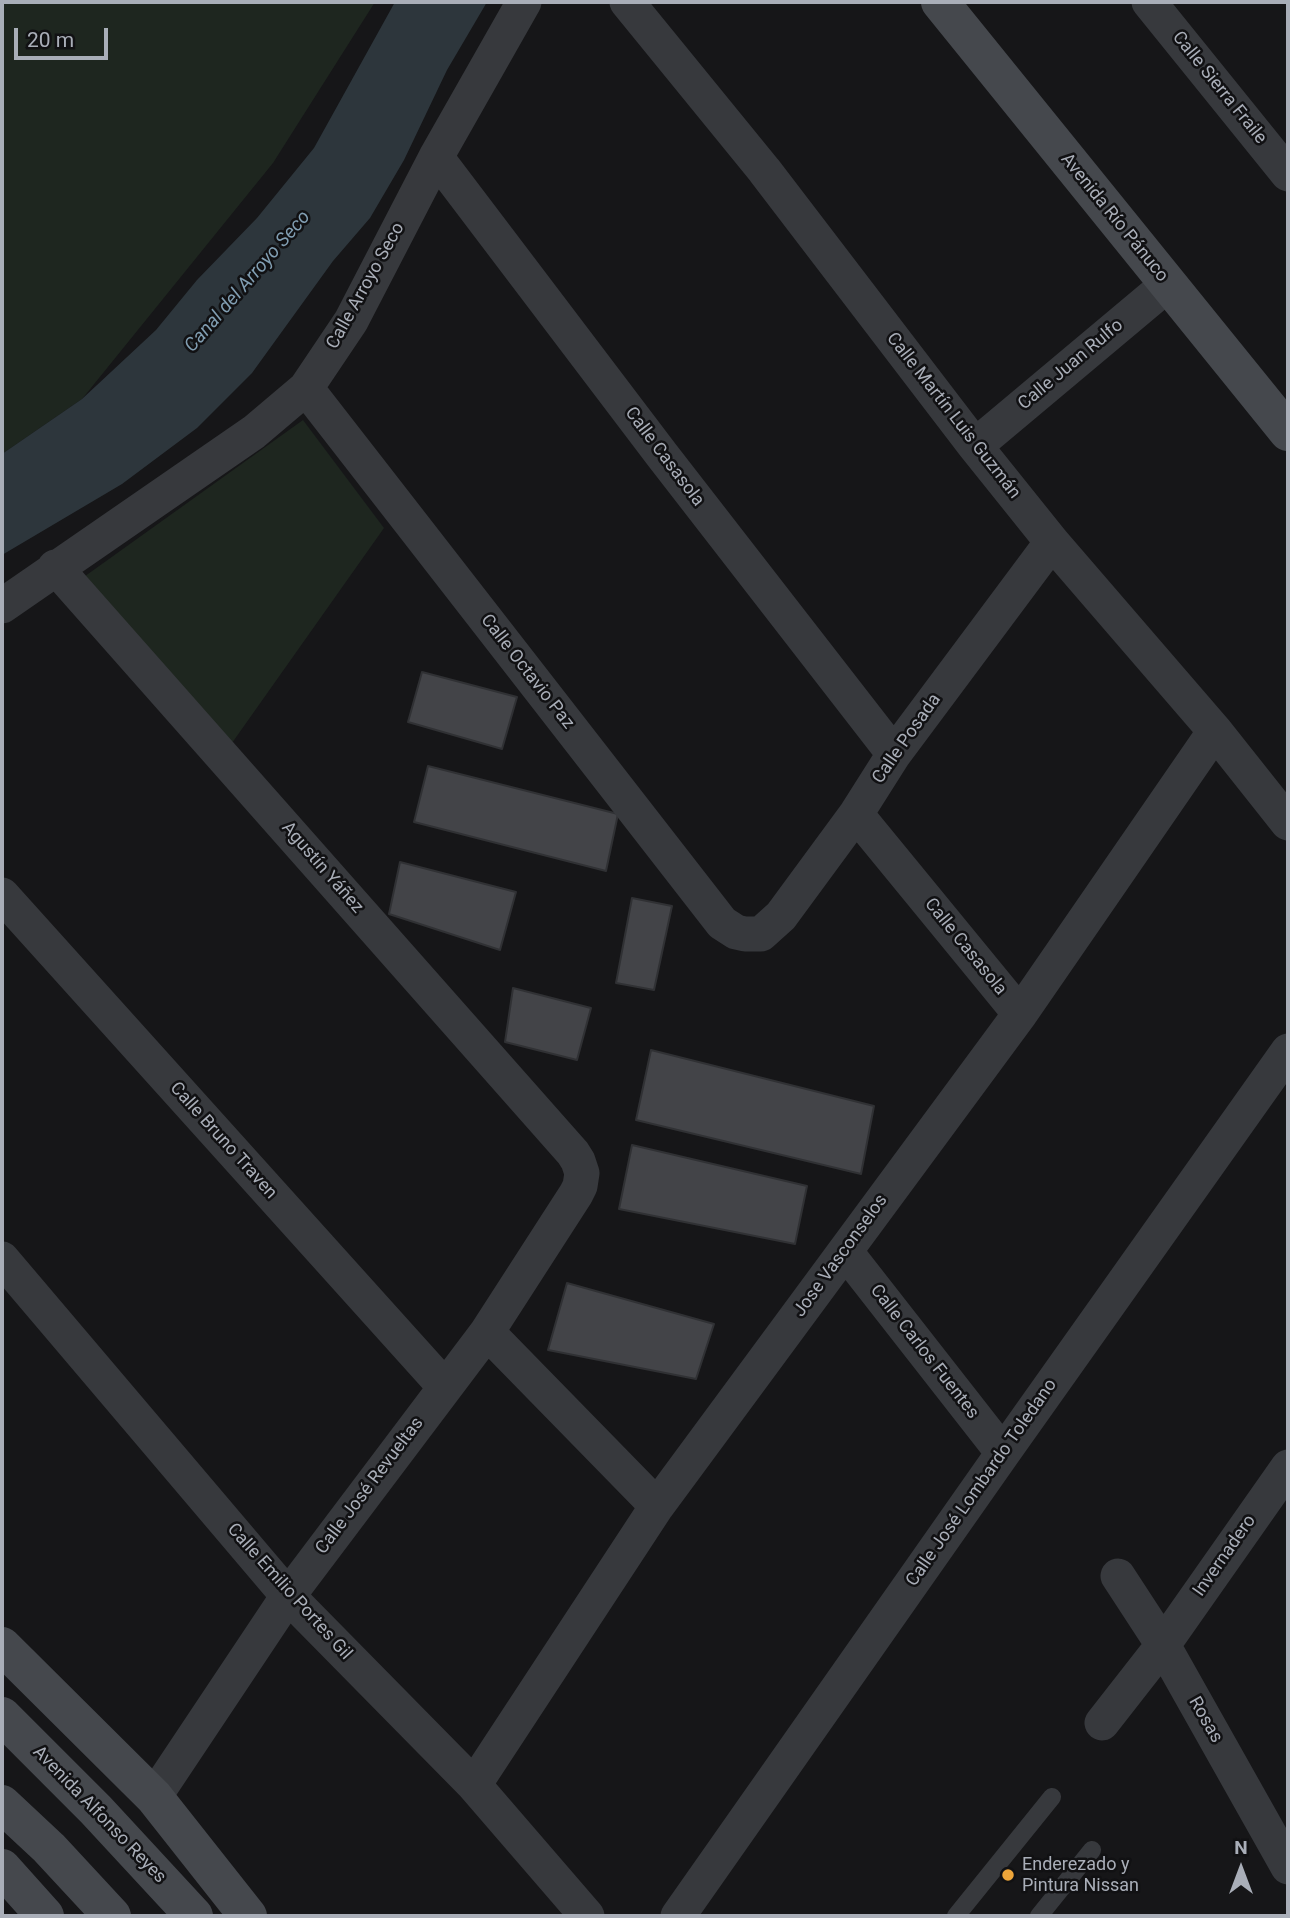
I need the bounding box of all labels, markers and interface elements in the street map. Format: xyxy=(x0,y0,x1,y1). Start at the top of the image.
scale bar xyxy=(18,14,112,58)
street label: Calle Sierra Fraile xyxy=(1167,27,1271,149)
text: 20 m xyxy=(27,28,74,52)
street label: Avenida Río Pánuco xyxy=(1056,149,1172,287)
water label: Canal del Arroyo Seco xyxy=(180,207,316,357)
street label: Calle Arroyo Seco xyxy=(322,219,410,353)
street label: Calle Juan Rulfo xyxy=(1014,315,1128,415)
street label: Calle Martín Luis Guzmán xyxy=(881,329,1025,503)
street label: Calle Casasola xyxy=(620,403,708,511)
street label: Calle Octavio Paz xyxy=(476,610,578,734)
street label: Calle Posada xyxy=(868,690,946,788)
street label: Agustín Yáñez xyxy=(276,818,368,918)
street label: Calle Casasola xyxy=(919,894,1011,1000)
street label: Calle Bruno Traven xyxy=(165,1078,281,1204)
street label: Jose Vasconselos xyxy=(789,1191,893,1321)
street label: Calle Carlos Fuentes xyxy=(865,1281,983,1423)
street label: Calle José Lombardo Toledano xyxy=(902,1375,1062,1591)
street label: Calle José Revueltas xyxy=(311,1413,429,1559)
street label: Invernadero xyxy=(1189,1511,1261,1601)
street label: Calle Emilio Portes Gil xyxy=(222,1519,356,1665)
street label: Rosas xyxy=(1183,1693,1227,1747)
street label: Avenida Alfonso Reyes xyxy=(28,1742,170,1888)
north arrow xyxy=(1206,1834,1276,1904)
text: N xyxy=(1234,1836,1248,1859)
place label: Enderezado y Pintura Nissan xyxy=(1022,1854,1139,1896)
marker: Enderezado y Pintura Nissan xyxy=(1000,1867,1016,1883)

